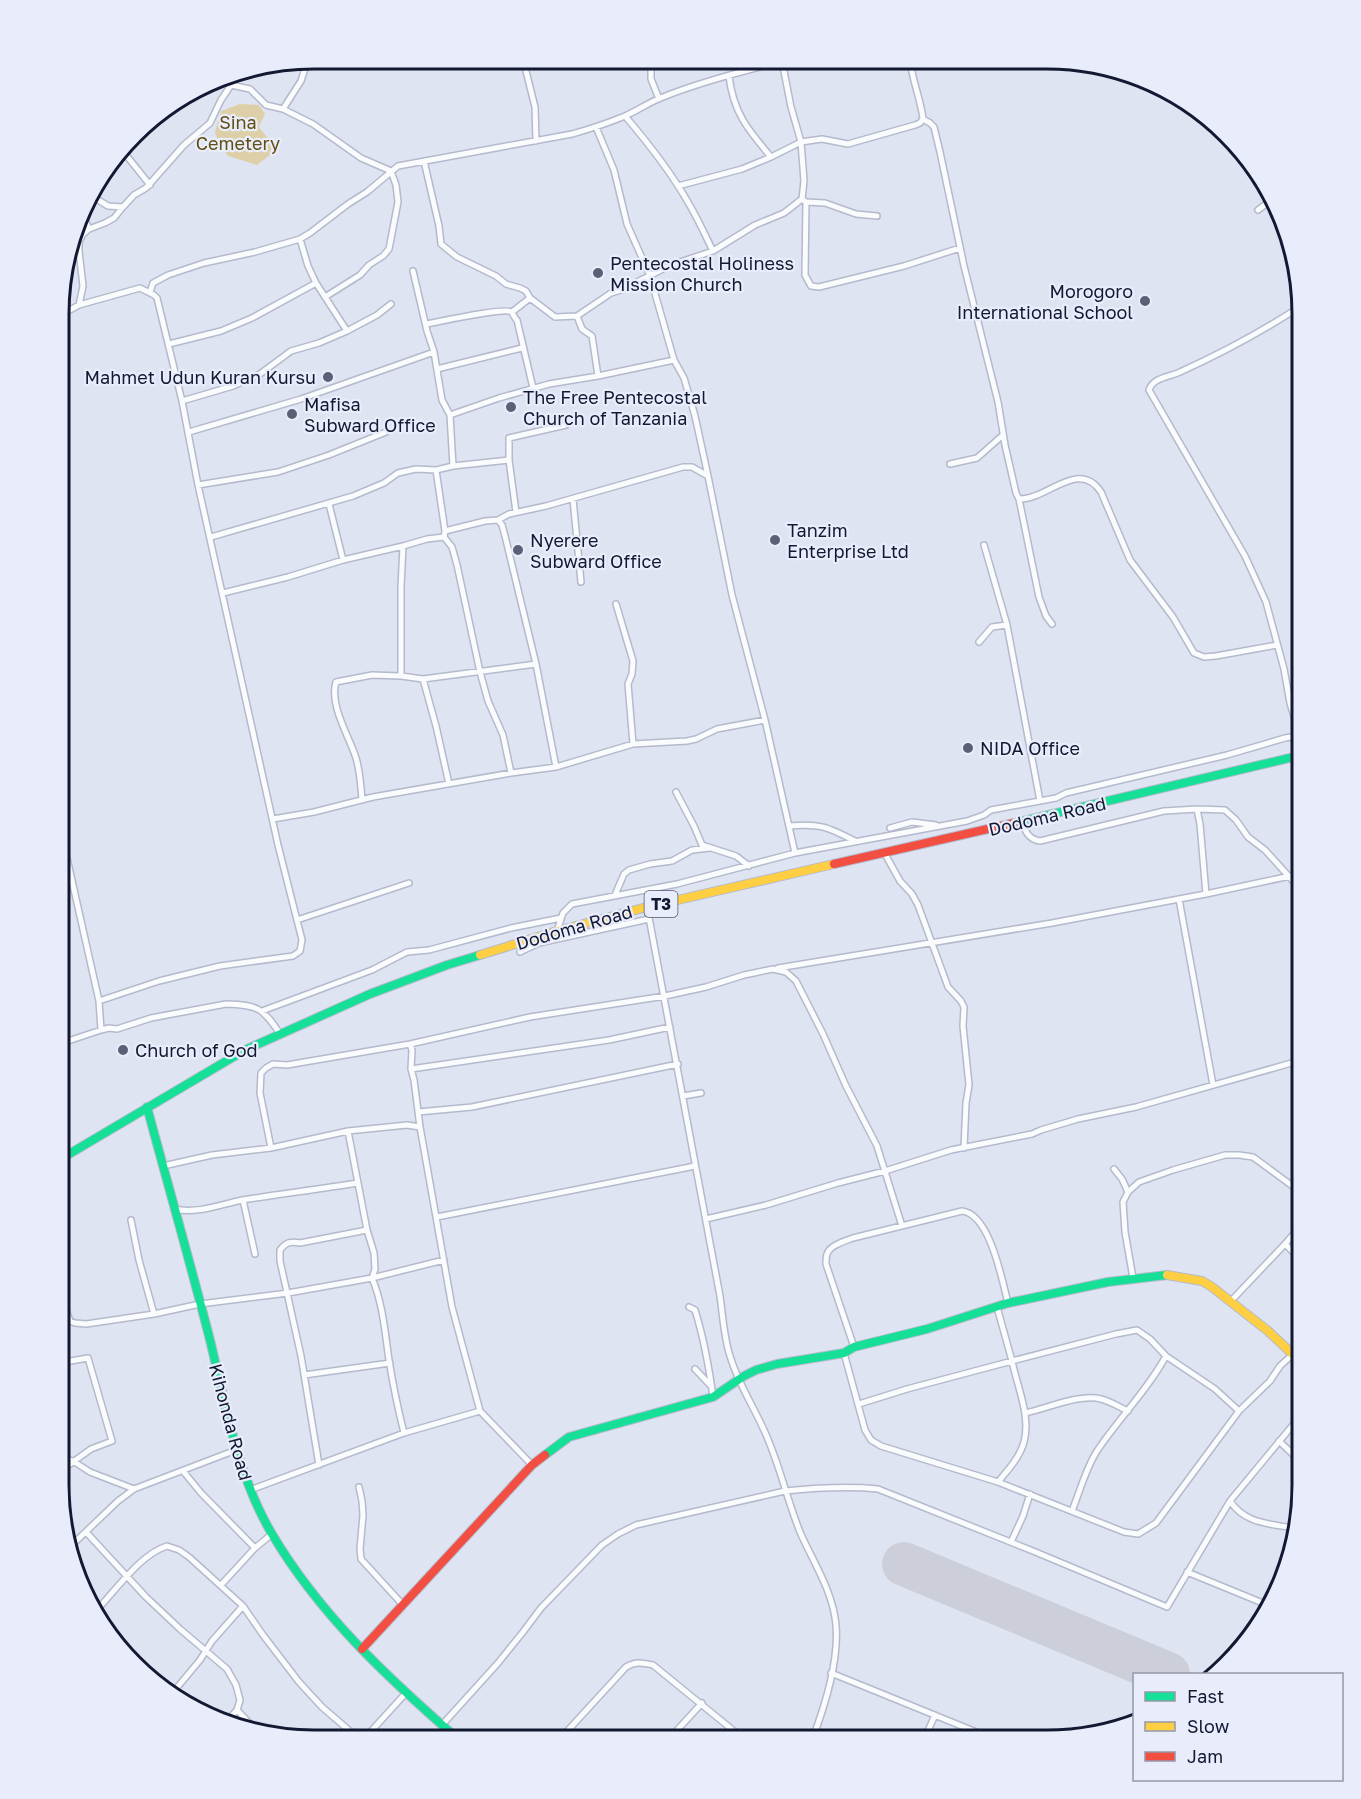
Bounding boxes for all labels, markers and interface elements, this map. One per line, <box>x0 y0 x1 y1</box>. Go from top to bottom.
park label: Sina Cemetery <box>196 111 280 154</box>
place label: Pentecostal Holiness Mission Church <box>610 252 794 295</box>
marker: Pentecostal Holiness Mission Church <box>591 266 605 280</box>
place label: Morogoro International School <box>957 280 1133 323</box>
marker: Morogoro International School <box>1138 294 1152 308</box>
place label: Mahmet Udun Kuran Kursu <box>85 366 316 388</box>
marker: Mahmet Udun Kuran Kursu <box>321 370 335 384</box>
place label: The Free Pentecostal Church of Tanzania <box>523 386 707 429</box>
place label: Mafisa Subward Office <box>304 393 436 436</box>
marker: The Free Pentecostal Church of Tanzania <box>504 400 518 414</box>
marker: Mafisa Subward Office <box>285 407 299 421</box>
place label: Tanzim Enterprise Ltd <box>787 519 909 562</box>
place label: Nyerere Subward Office <box>530 529 662 572</box>
marker: Tanzim Enterprise Ltd <box>768 533 782 547</box>
marker: Nyerere Subward Office <box>511 543 525 557</box>
place label: NIDA Office <box>980 737 1080 759</box>
marker: NIDA Office <box>961 741 975 755</box>
street label: Dodoma Road <box>986 792 1108 840</box>
road number: T3 <box>644 891 678 917</box>
street label: Dodoma Road <box>513 900 635 954</box>
place label: Church of God <box>135 1039 258 1061</box>
marker: Church of God <box>116 1043 130 1057</box>
street label: Kihonda Road <box>205 1361 257 1483</box>
legend <box>1133 1673 1343 1781</box>
text: Fast <box>1187 1685 1224 1707</box>
text: Slow <box>1187 1715 1230 1737</box>
text: Jam <box>1187 1745 1223 1767</box>

